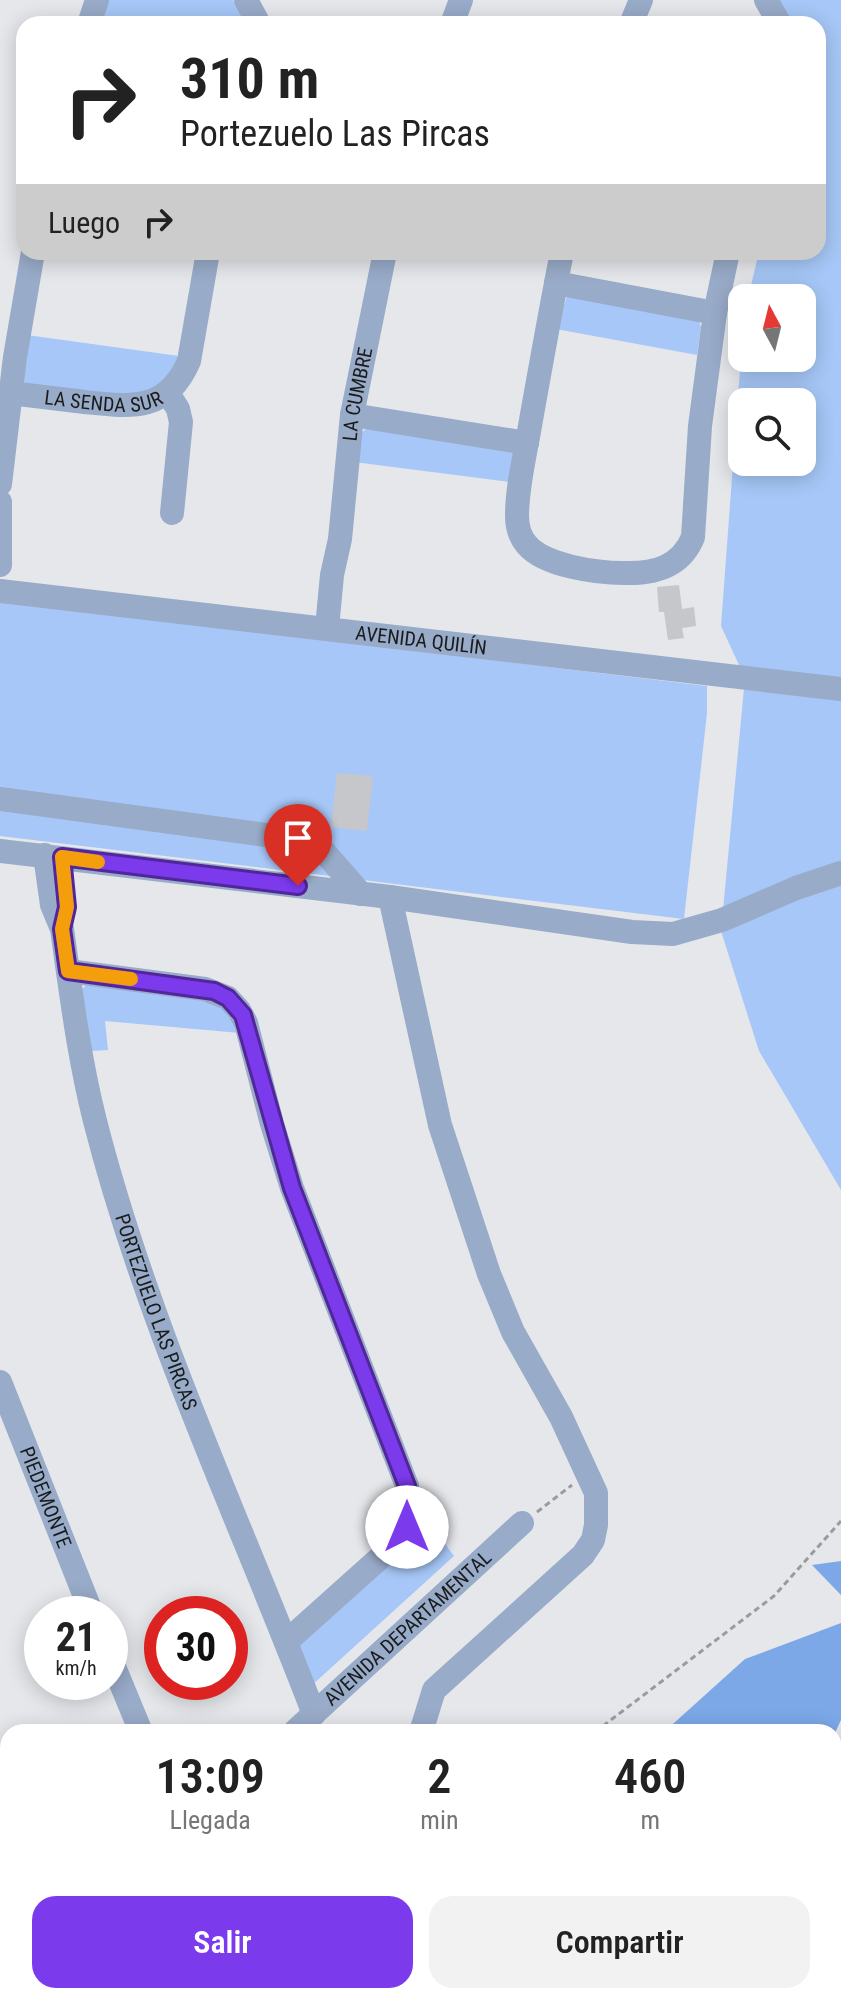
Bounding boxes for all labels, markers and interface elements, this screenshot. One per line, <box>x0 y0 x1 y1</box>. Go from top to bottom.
text: 310 m <box>180 46 319 112</box>
icon: right <box>48 48 152 152</box>
text: Portezuelo Las Pircas <box>180 113 490 155</box>
icon: right <box>136 200 180 244</box>
text: Luego <box>48 205 120 240</box>
north arrow <box>728 284 816 372</box>
map controls <box>728 284 816 476</box>
street label: LA CUMBRE <box>338 345 377 442</box>
street label: LA SENDA SUR <box>43 385 167 417</box>
button: search <box>728 388 816 476</box>
street label: AVENIDA QUILÍN <box>354 621 488 660</box>
pin <box>264 804 332 886</box>
icon: arrive <box>276 816 320 860</box>
street label: PORTEZUELO LAS PIRCAS <box>110 1211 203 1413</box>
street label: PIEDEMONTE <box>15 1443 77 1551</box>
position arrow <box>365 1485 449 1569</box>
street label: AVENIDA DEPARTAMENTAL <box>319 1545 496 1711</box>
speed limit sign: 30 <box>144 1596 248 1700</box>
text: 21 <box>56 1614 96 1661</box>
text: km/h <box>55 1656 97 1680</box>
text: 13:09 <box>156 1748 265 1805</box>
text: 2 <box>427 1748 451 1805</box>
text: 460 <box>614 1748 686 1805</box>
text: Llegada <box>170 1805 251 1835</box>
text: min <box>420 1805 458 1835</box>
text: m <box>640 1805 660 1835</box>
button: Salir <box>32 1896 413 1988</box>
button: Compartir <box>429 1896 810 1988</box>

